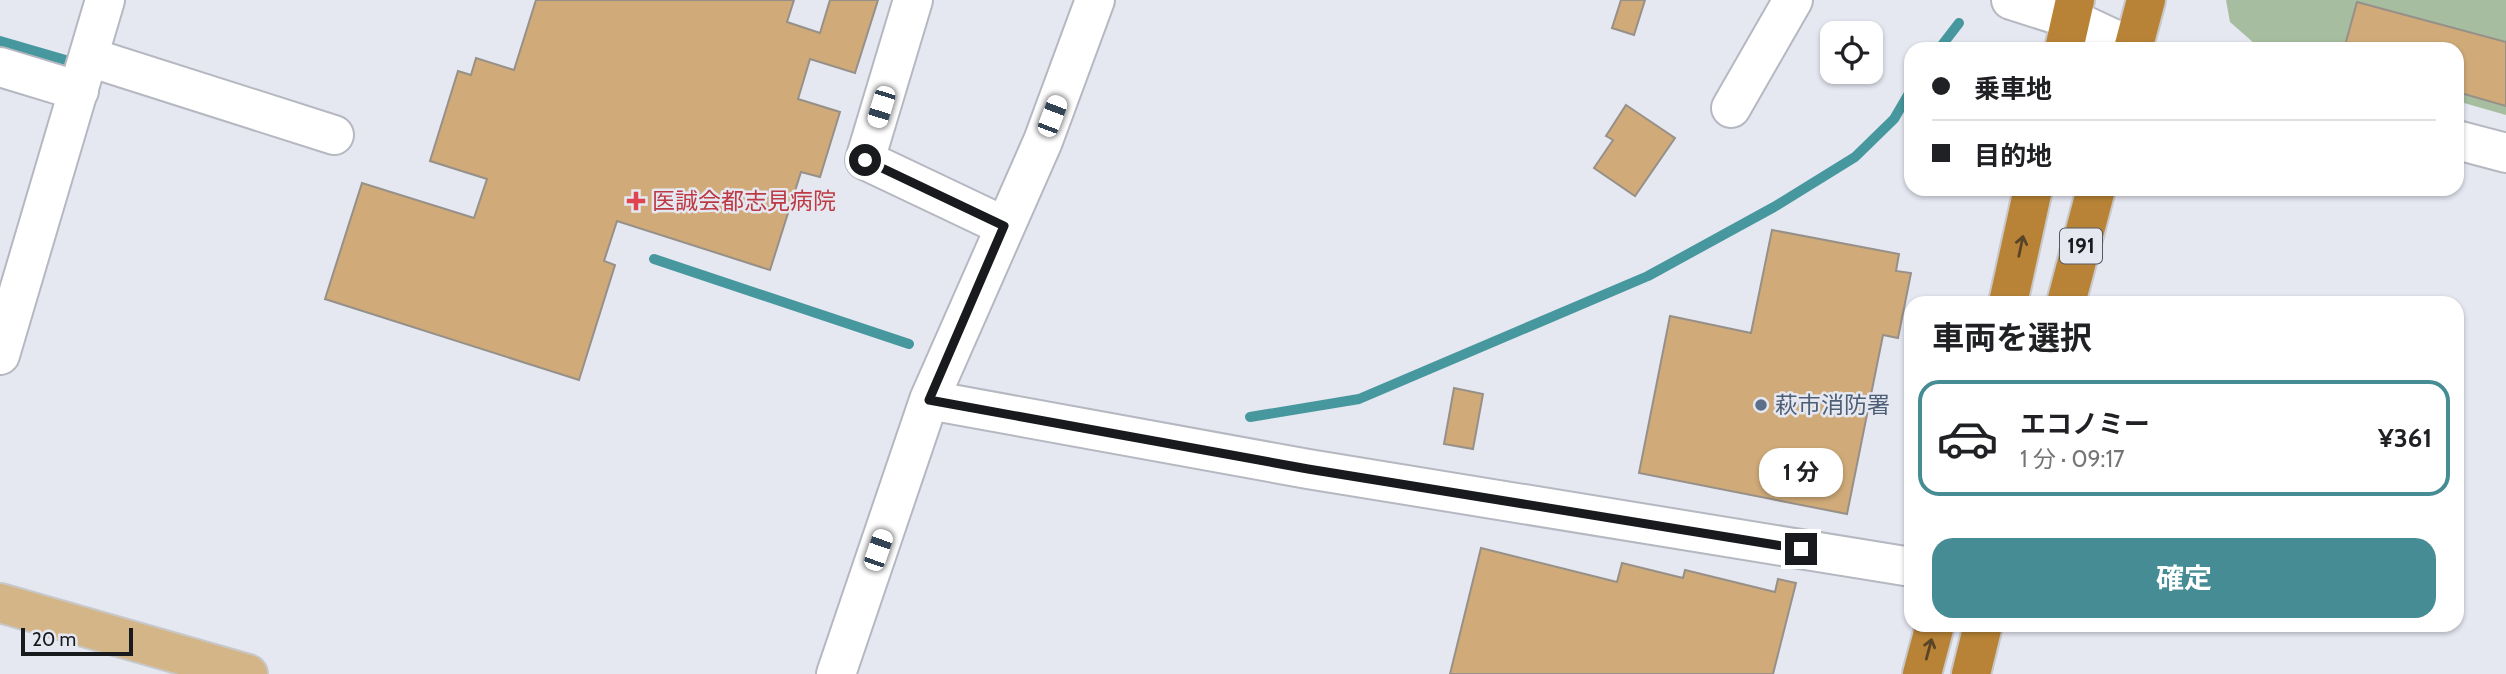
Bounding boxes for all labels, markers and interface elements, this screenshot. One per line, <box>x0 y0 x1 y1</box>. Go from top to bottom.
map controls <box>1820 21 1883 84</box>
button: locate <box>1820 21 1883 84</box>
text: 乗車地 <box>1974 73 2052 105</box>
car <box>865 84 898 130</box>
car <box>1035 93 1070 139</box>
text: 目的地 <box>1974 140 2052 172</box>
route start <box>849 144 881 176</box>
place label: 医誠会都志見病院 <box>652 187 836 215</box>
marker: 医誠会都志見病院 <box>626 191 646 211</box>
road number: 191 <box>2060 229 2102 264</box>
one-way arrow <box>2014 235 2028 258</box>
text: 車両を選択 <box>1932 318 2092 357</box>
place label: 萩市消防署 <box>1775 391 1890 419</box>
marker: 萩市消防署 <box>1753 397 1769 413</box>
icon: car <box>1936 407 1999 470</box>
text: エコノミー <box>2020 408 2150 440</box>
text: ¥361 <box>2378 422 2432 454</box>
text: 1 分 · 09:17 <box>2020 445 2124 473</box>
callout: 1 分 <box>1759 448 1843 496</box>
text: 1 分 <box>1783 458 1819 486</box>
car <box>862 527 895 573</box>
route end <box>1785 533 1817 565</box>
button: 確定 <box>1932 538 2436 618</box>
scale bar <box>21 625 133 657</box>
text: 20 m <box>32 628 76 651</box>
one-way arrow <box>1923 639 1936 661</box>

